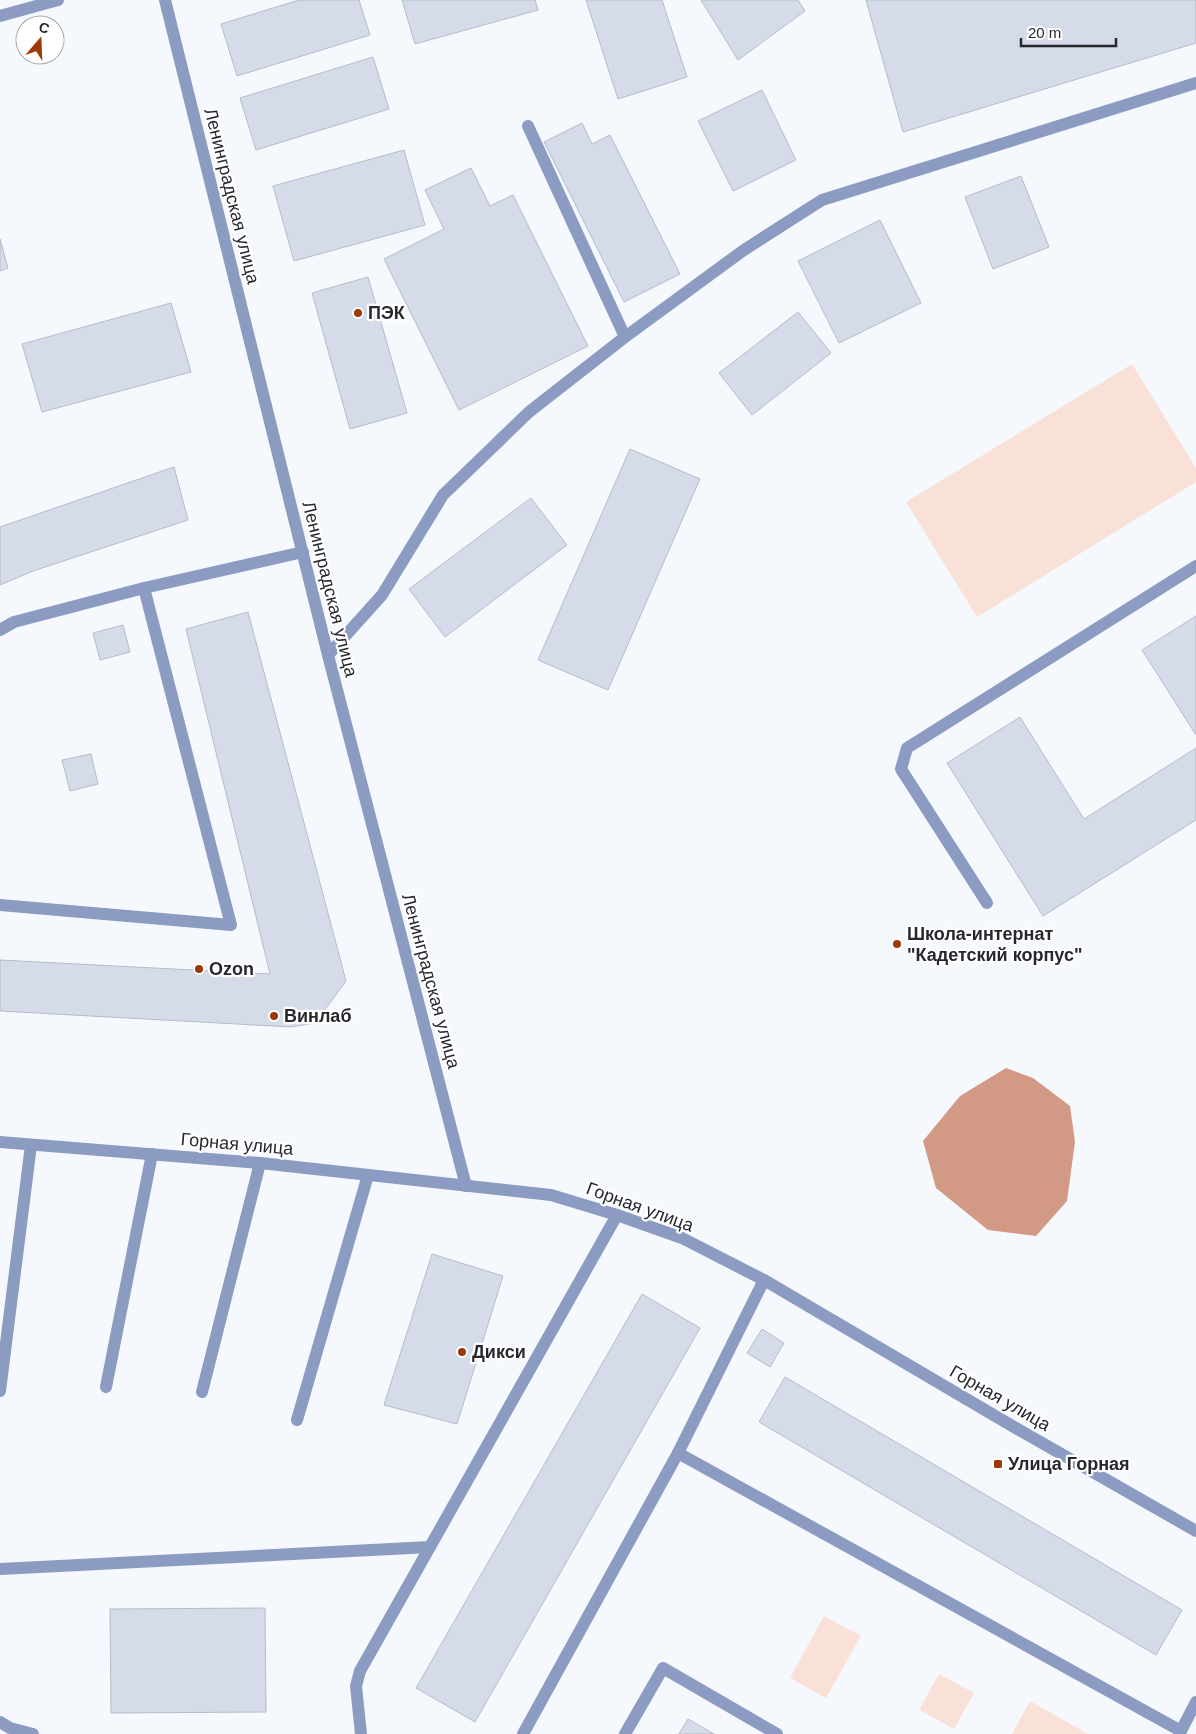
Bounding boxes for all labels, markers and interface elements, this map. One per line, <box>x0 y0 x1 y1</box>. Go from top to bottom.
north arrow <box>15 15 65 65</box>
scale bar <box>1021 15 1116 47</box>
text: С <box>37 18 52 37</box>
text: 20 m <box>1028 24 1061 41</box>
street label: Ленинградская улица <box>200 106 264 287</box>
place label: ПЭК <box>368 303 406 323</box>
marker: ПЭК <box>352 307 364 319</box>
street label: Ленинградская улица <box>298 499 362 680</box>
street label: Ленинградская улица <box>398 891 464 1072</box>
place label: Школа-интернат "Кадетский корпус" <box>907 924 1082 965</box>
marker: Школа-интернат "Кадетский корпус" <box>891 938 903 950</box>
place label: Ozon <box>209 959 254 979</box>
marker: Ozon <box>193 963 205 975</box>
place label: Винлаб <box>284 1006 352 1026</box>
marker: Винлаб <box>268 1010 280 1022</box>
street label: Горная улица <box>180 1129 295 1159</box>
street label: Горная улица <box>584 1178 697 1236</box>
place label: Дикси <box>472 1342 526 1362</box>
marker: Дикси <box>456 1346 468 1358</box>
street label: Горная улица <box>946 1361 1055 1435</box>
place label: Улица Горная <box>1008 1454 1130 1474</box>
marker: Улица Горная <box>992 1458 1004 1470</box>

